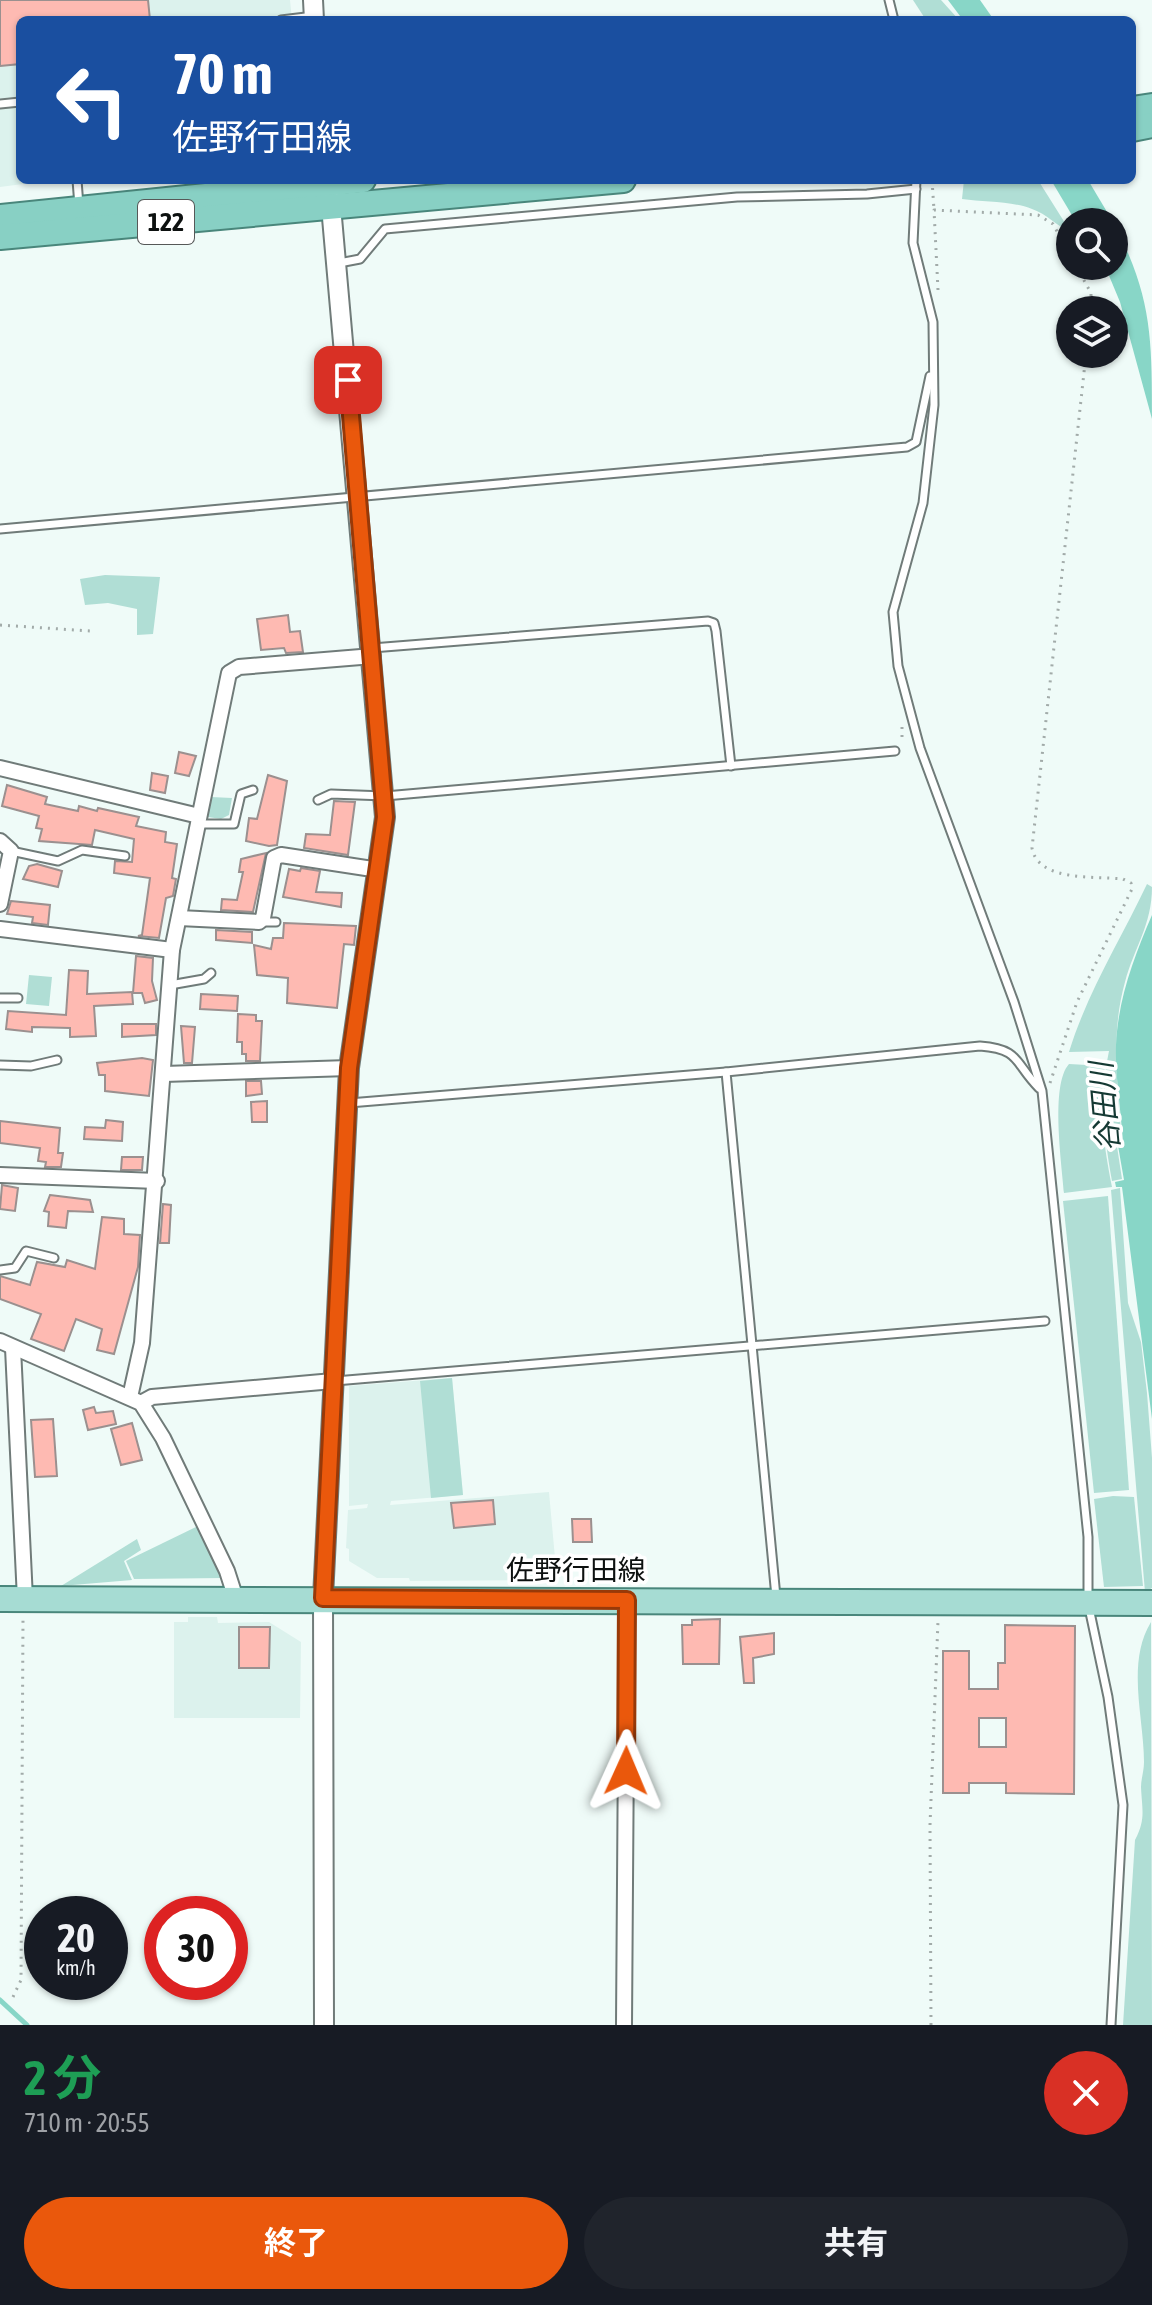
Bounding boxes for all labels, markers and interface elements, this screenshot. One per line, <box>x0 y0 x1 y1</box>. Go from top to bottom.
text: 70 m <box>172 42 273 106</box>
icon: left <box>40 48 144 152</box>
text: 佐野行田線 <box>172 116 352 158</box>
road number: 122 <box>138 200 194 244</box>
map controls <box>1056 208 1128 368</box>
button: search <box>1056 208 1128 280</box>
button: layers <box>1056 296 1128 368</box>
pin <box>314 346 382 414</box>
icon: arrive <box>326 358 370 402</box>
water label: 谷田川 <box>1083 1058 1125 1153</box>
street label: 佐野行田線 <box>506 1554 646 1586</box>
position arrow <box>584 1729 668 1813</box>
speed limit sign: 30 <box>144 1896 248 2000</box>
text: 20 <box>57 1915 95 1960</box>
text: km/h <box>56 1956 96 1979</box>
text: 2 分 <box>24 2050 101 2105</box>
button: close <box>1044 2051 1128 2135</box>
text: 710 m · 20:55 <box>24 2108 150 2138</box>
button: 終了 <box>24 2197 568 2289</box>
button: 共有 <box>584 2197 1128 2289</box>

